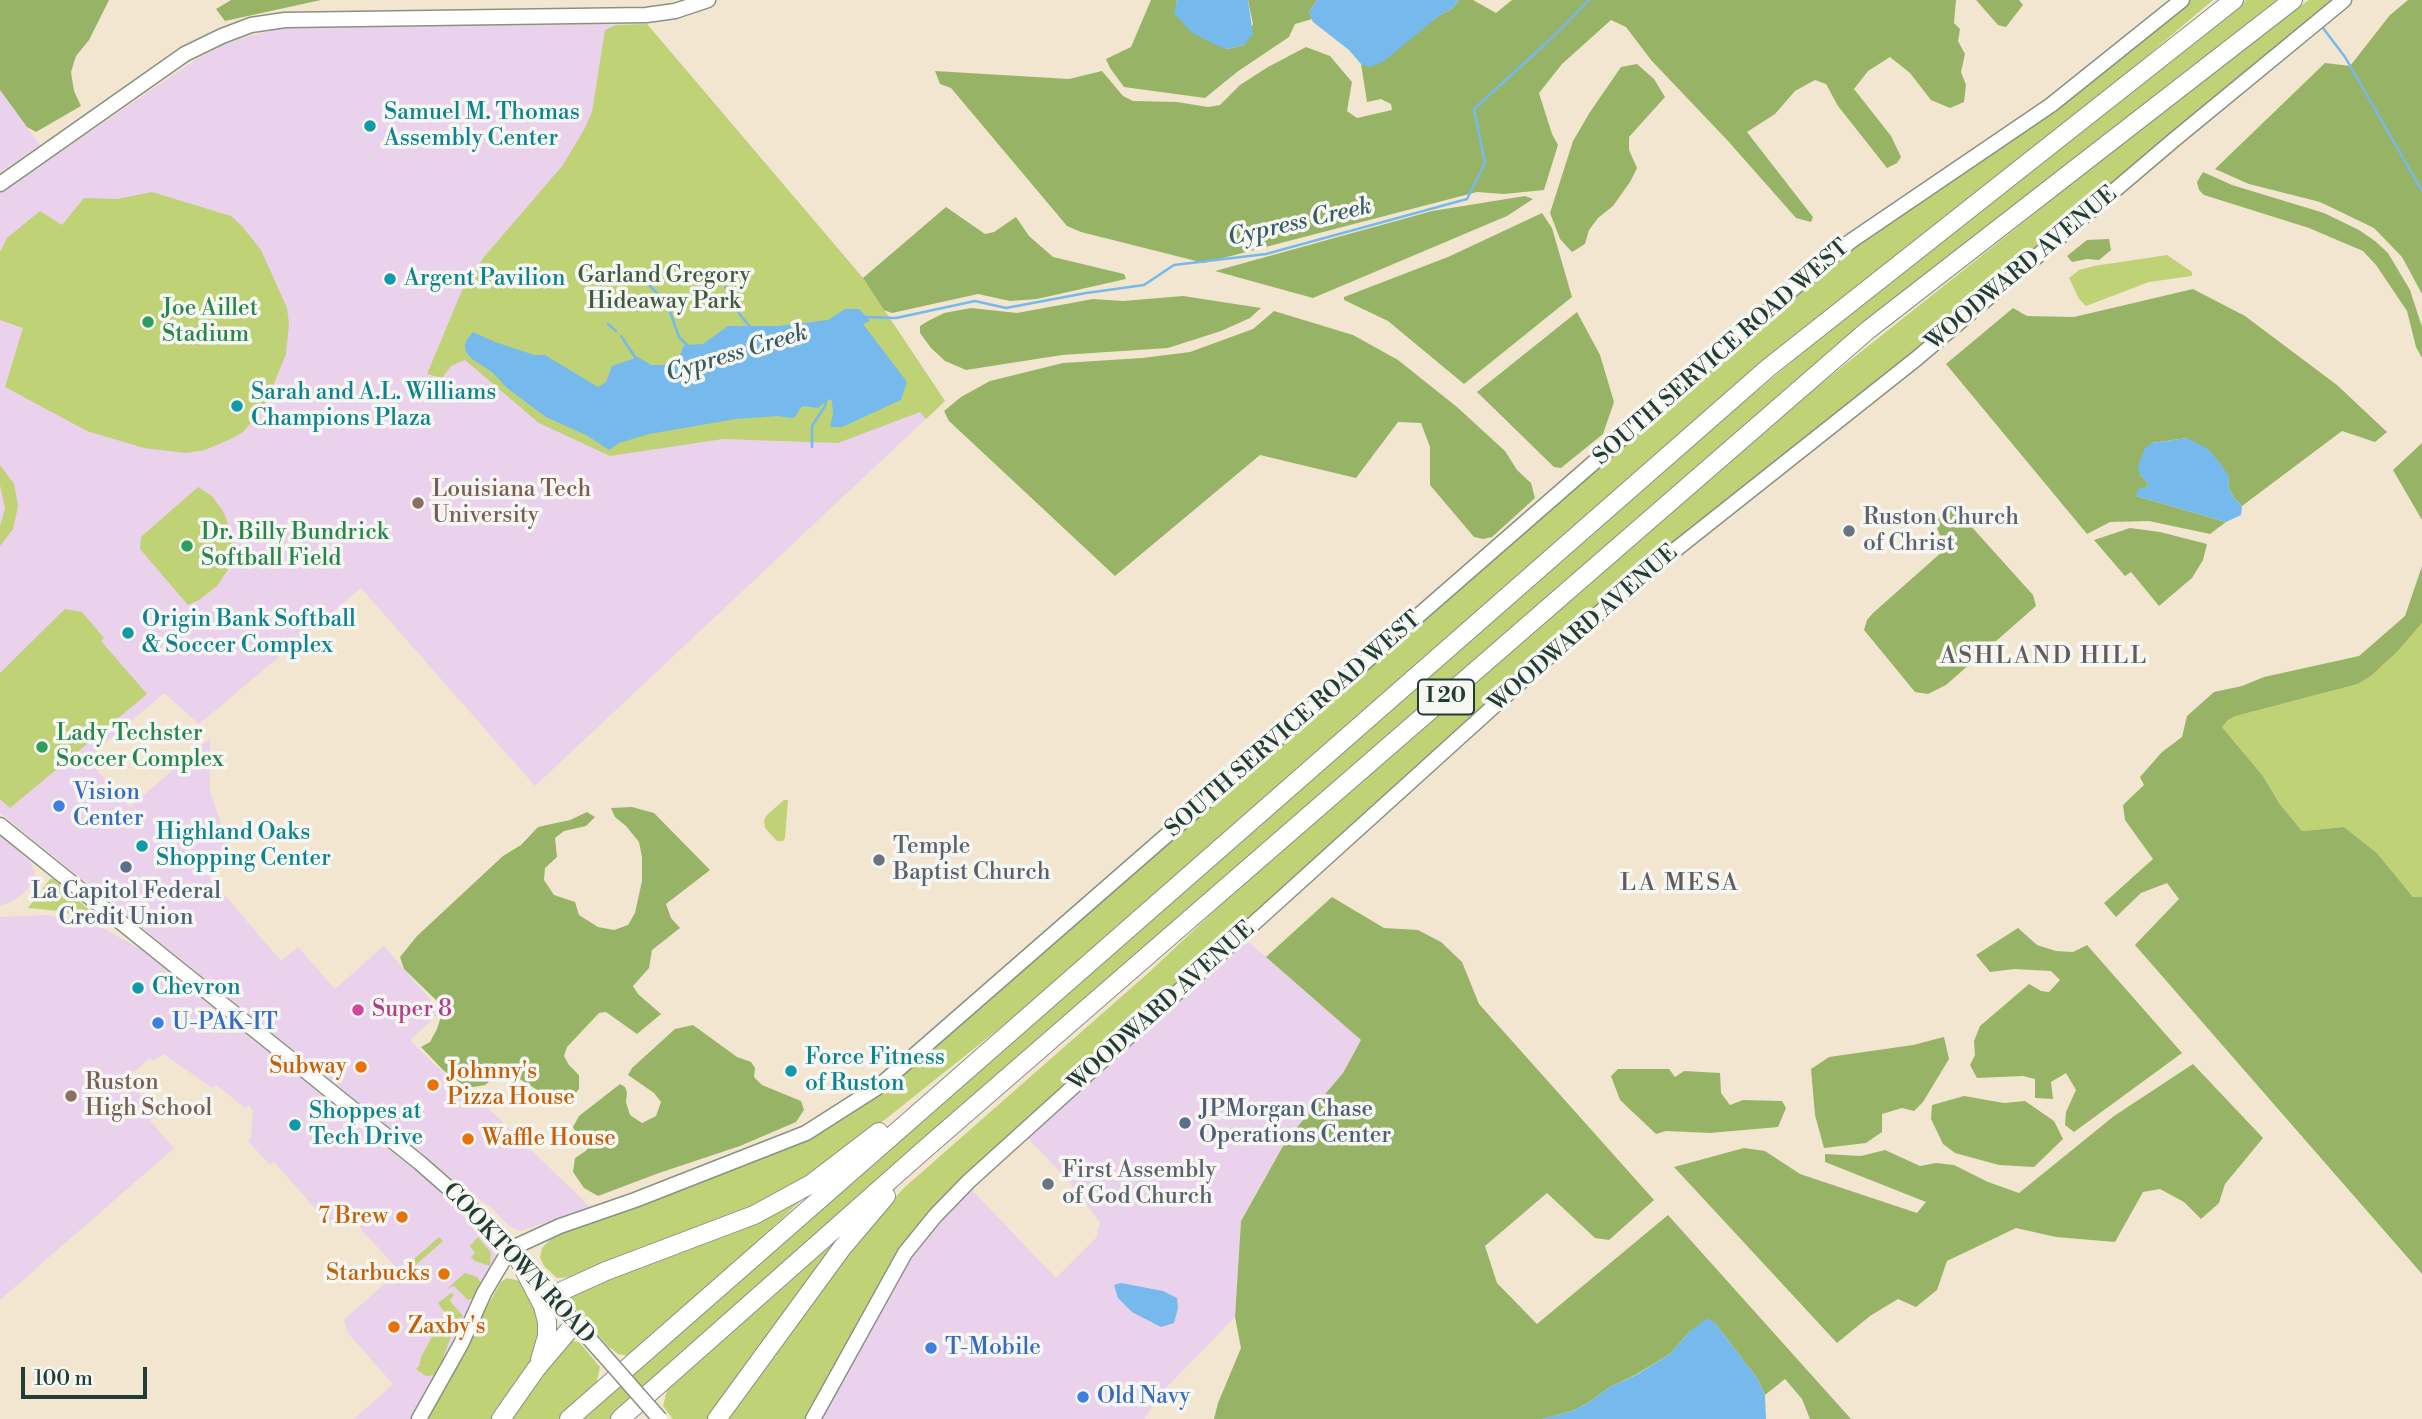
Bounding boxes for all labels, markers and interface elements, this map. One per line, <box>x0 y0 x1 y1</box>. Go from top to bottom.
place label: Samuel M. Thomas Assembly Center <box>384 99 580 153</box>
marker: Samuel M. Thomas Assembly Center <box>362 118 378 134</box>
street label: WOODWARD AVENUE <box>1921 181 2123 357</box>
water label: Cypress Creek <box>1225 192 1375 254</box>
street label: SOUTH SERVICE ROAD WEST <box>1588 234 1856 472</box>
park label: Garland Gregory Hideaway Park <box>577 262 751 316</box>
place label: Argent Pavilion <box>404 265 565 293</box>
marker: Argent Pavilion <box>382 271 398 287</box>
place label: Joe Aillet Stadium <box>162 295 258 349</box>
marker: Joe Aillet Stadium <box>140 314 156 330</box>
water label: Cypress Creek <box>663 319 811 389</box>
place label: Sarah and A.L. Williams Champions Plaza <box>251 379 496 433</box>
marker: Sarah and A.L. Williams Champions Plaza <box>229 398 245 414</box>
place label: Louisiana Tech University <box>432 476 591 530</box>
marker: Louisiana Tech University <box>410 495 426 511</box>
place label: Ruston Church of Christ <box>1863 504 2019 558</box>
place label: Dr. Billy Bundrick Softball Field <box>201 519 389 573</box>
marker: Ruston Church of Christ <box>1841 523 1857 539</box>
marker: Dr. Billy Bundrick Softball Field <box>179 538 195 554</box>
street label: WOODWARD AVENUE <box>1484 540 1684 718</box>
place label: Origin Bank Softball & Soccer Complex <box>142 606 356 660</box>
street label: SOUTH SERVICE ROAD WEST <box>1160 606 1428 844</box>
marker: Origin Bank Softball & Soccer Complex <box>120 625 136 641</box>
district label: ASHLAND HILL <box>1941 643 2147 671</box>
road number: I 20 <box>1418 680 1474 714</box>
place label: Lady Techster Soccer Complex <box>56 720 224 774</box>
marker: Lady Techster Soccer Complex <box>34 739 50 755</box>
place label: Vision Center <box>73 779 144 833</box>
marker: Vision Center <box>51 798 67 814</box>
place label: Highland Oaks Shopping Center <box>156 819 331 873</box>
place label: Temple Baptist Church <box>893 833 1050 887</box>
marker: Highland Oaks Shopping Center <box>134 838 150 854</box>
marker: Temple Baptist Church <box>871 852 887 868</box>
marker: La Capitol Federal Credit Union <box>118 859 134 875</box>
district label: LA MESA <box>1621 870 1739 898</box>
place label: La Capitol Federal Credit Union <box>31 878 221 932</box>
street label: WOODWARD AVENUE <box>1063 916 1261 1098</box>
place label: Chevron <box>152 974 241 1002</box>
marker: Chevron <box>130 980 146 996</box>
place label: Super 8 <box>372 996 452 1024</box>
marker: Super 8 <box>350 1002 366 1018</box>
place label: U-PAK-IT <box>172 1009 278 1037</box>
marker: U-PAK-IT <box>150 1015 166 1031</box>
place label: Force Fitness of Ruston <box>805 1044 945 1098</box>
place label: Subway <box>269 1053 347 1081</box>
place label: Johnny's Pizza House <box>447 1058 575 1112</box>
marker: Subway <box>353 1059 369 1075</box>
marker: Force Fitness of Ruston <box>783 1063 799 1079</box>
place label: Ruston High School <box>85 1069 212 1123</box>
marker: Johnny's Pizza House <box>425 1077 441 1093</box>
marker: Ruston High School <box>63 1088 79 1104</box>
place label: JPMorgan Chase Operations Center <box>1199 1096 1391 1150</box>
place label: Shoppes at Tech Drive <box>309 1098 423 1152</box>
marker: JPMorgan Chase Operations Center <box>1177 1115 1193 1131</box>
marker: Shoppes at Tech Drive <box>287 1117 303 1133</box>
place label: Waffle House <box>482 1125 616 1153</box>
marker: Waffle House <box>460 1131 476 1147</box>
place label: First Assembly of God Church <box>1062 1157 1216 1211</box>
marker: First Assembly of God Church <box>1040 1176 1056 1192</box>
street label: COOKTOWN ROAD <box>436 1178 600 1350</box>
place label: 7 Brew <box>318 1203 388 1231</box>
marker: 7 Brew <box>394 1209 410 1225</box>
place label: Starbucks <box>326 1260 430 1288</box>
marker: Starbucks <box>436 1266 452 1282</box>
place label: Zaxby's <box>408 1313 485 1341</box>
marker: Zaxby's <box>386 1319 402 1335</box>
place label: T-Mobile <box>945 1334 1041 1362</box>
marker: T-Mobile <box>923 1340 939 1356</box>
scale bar <box>24 1352 150 1396</box>
text: 100 m <box>34 1366 93 1392</box>
place label: Old Navy <box>1097 1383 1190 1411</box>
marker: Old Navy <box>1075 1389 1091 1405</box>

